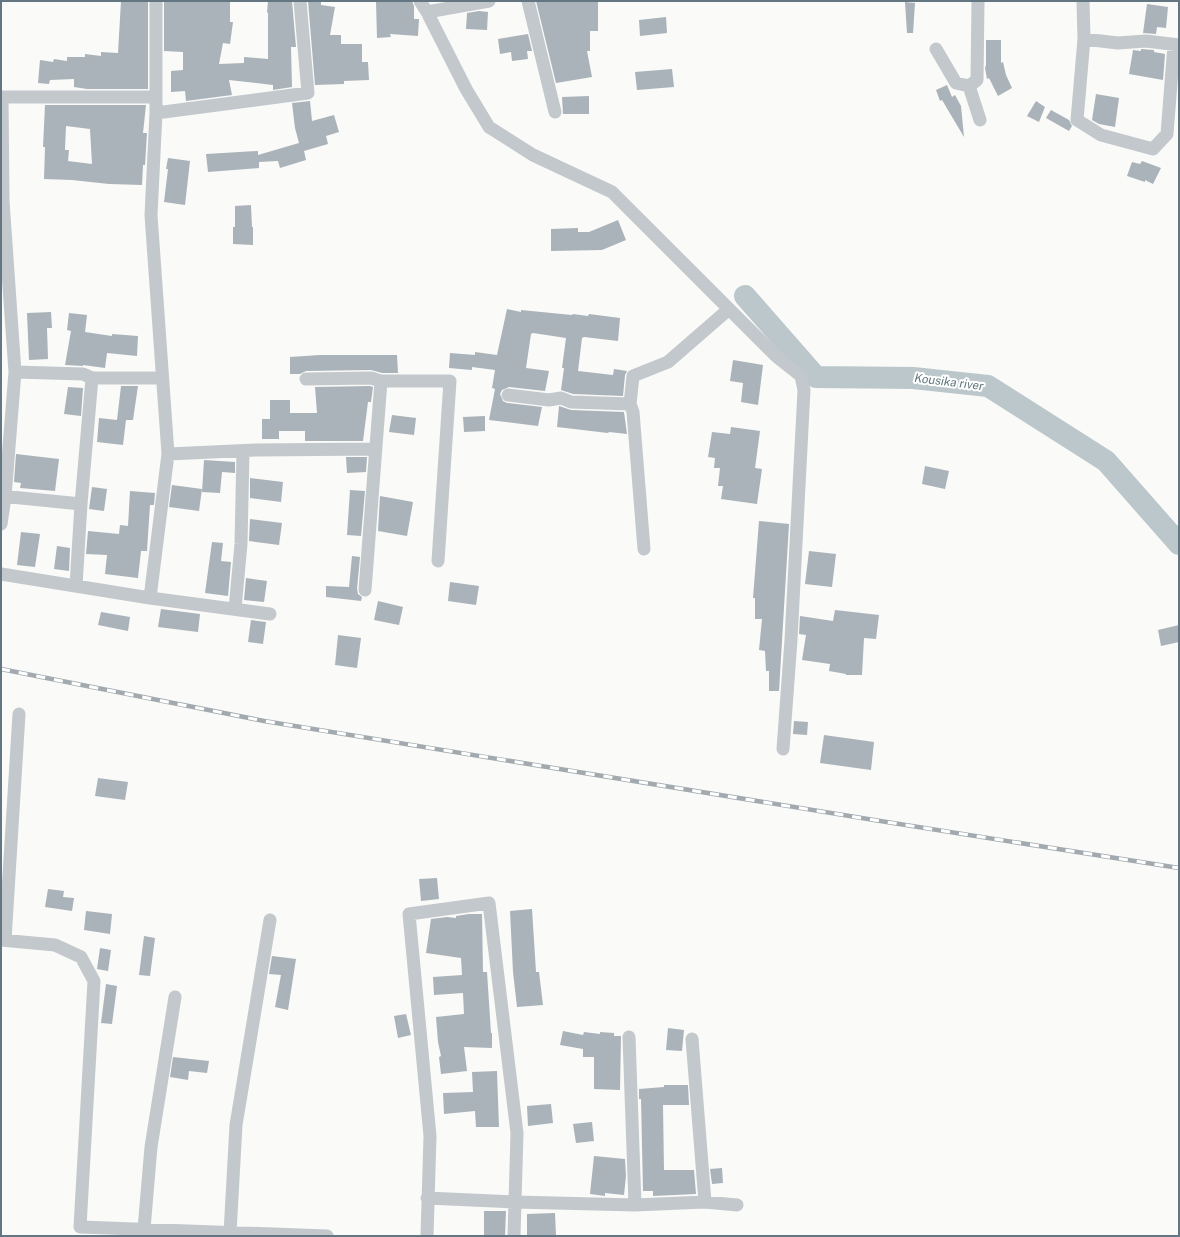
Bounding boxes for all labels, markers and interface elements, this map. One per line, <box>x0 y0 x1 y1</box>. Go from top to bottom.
water label: Kousika river <box>914 371 985 393</box>

